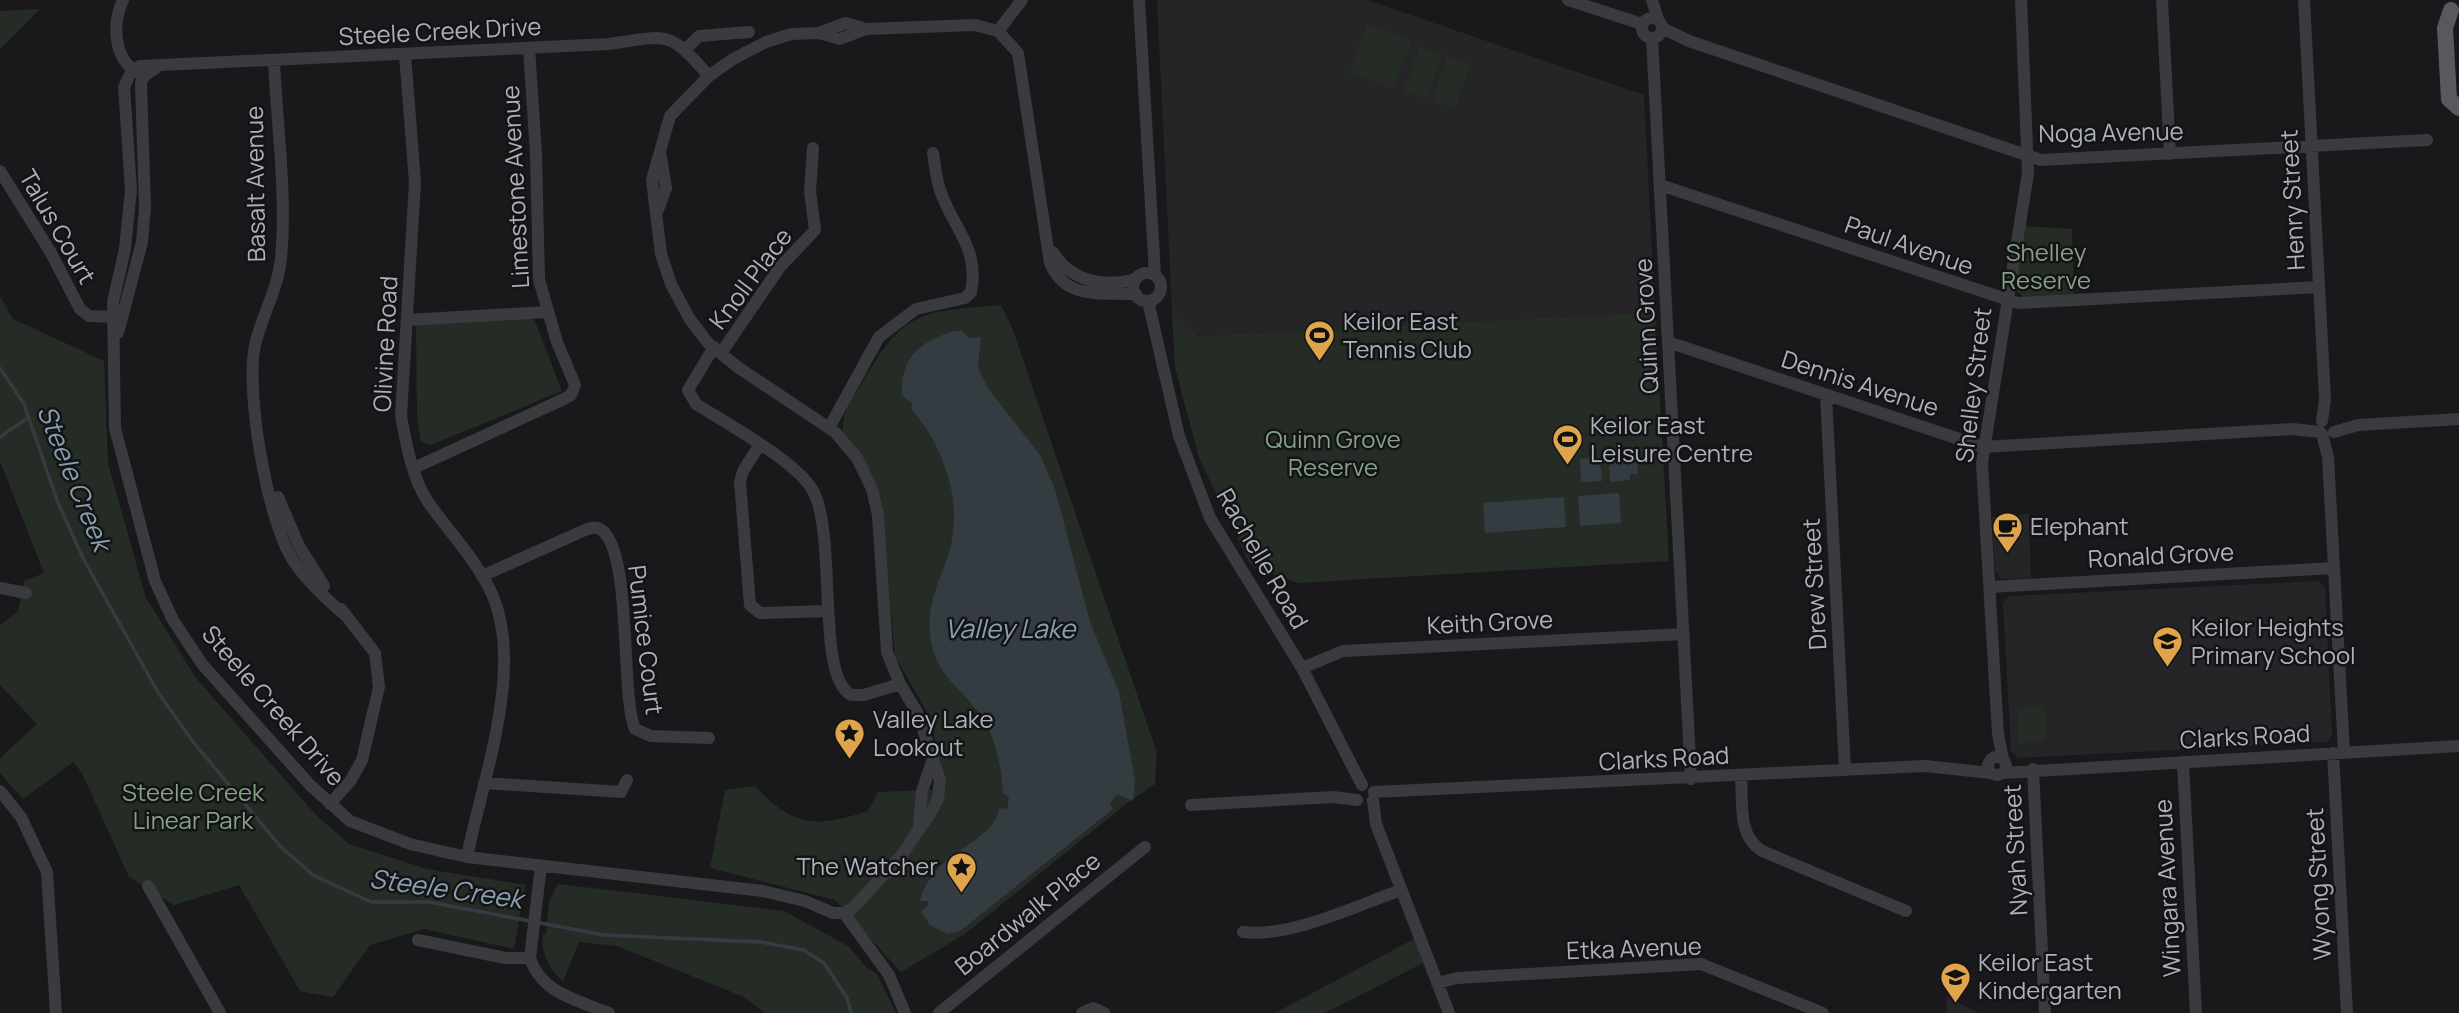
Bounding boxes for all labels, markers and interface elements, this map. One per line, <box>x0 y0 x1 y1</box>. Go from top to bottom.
street label: Steele Creek Drive <box>338 9 542 52</box>
street label: Limestone Avenue <box>493 85 536 289</box>
street label: Basalt Avenue <box>237 106 272 262</box>
street label: Noga Avenue <box>2038 114 2184 149</box>
street label: Henry Street <box>2271 129 2312 271</box>
street label: Talus Court <box>12 163 104 290</box>
street label: Paul Avenue <box>1841 207 1978 282</box>
street label: Knoll Place <box>701 221 799 336</box>
park label: Shelley Reserve <box>2001 235 2091 296</box>
street label: Quinn Grove <box>1625 258 1666 395</box>
street label: Olivine Road <box>364 275 405 413</box>
place label: Keilor East Tennis Club <box>1343 304 1472 365</box>
street label: Shelley Street <box>1947 305 1998 464</box>
sports icon: Keilor East Tennis Club <box>1303 319 1337 363</box>
street label: Dennis Avenue <box>1778 342 1943 424</box>
water label: Steele Creek <box>29 400 122 559</box>
place label: Keilor East Leisure Centre <box>1590 408 1753 469</box>
park label: Quinn Grove Reserve <box>1265 422 1401 483</box>
sports icon: Keilor East Leisure Centre <box>1550 423 1584 467</box>
street label: Rachelle Road <box>1210 482 1317 634</box>
place label: Elephant <box>2030 509 2129 542</box>
cafe icon: Elephant <box>1990 510 2024 554</box>
street label: Drew Street <box>1794 517 1833 651</box>
street label: Ronald Grove <box>2087 534 2235 575</box>
street label: Pumice Court <box>621 563 672 716</box>
street label: Keith Grove <box>1426 602 1554 641</box>
water label: Valley Lake <box>945 610 1077 646</box>
place label: Keilor Heights Primary School <box>2191 610 2356 671</box>
street label: Steele Creek Drive <box>195 618 353 792</box>
school or university icon: Keilor Heights Primary School <box>2151 625 2185 669</box>
place label: Valley Lake Lookout <box>873 702 993 763</box>
street label: Clarks Road <box>2179 716 2311 755</box>
place icon: Valley Lake Lookout <box>833 717 867 761</box>
street label: Clarks Road <box>1598 738 1730 777</box>
park label: Steele Creek Linear Park <box>122 775 265 836</box>
street label: Nyah Street <box>1995 784 2034 917</box>
street label: Wingara Avenue <box>2145 798 2188 978</box>
street label: Wyong Street <box>2297 807 2338 961</box>
street label: Boardwalk Place <box>947 844 1107 982</box>
place label: The Watcher <box>797 849 938 882</box>
place icon: The Watcher <box>944 850 978 894</box>
water label: Steele Creek <box>367 859 529 917</box>
street label: Etka Avenue <box>1566 929 1702 966</box>
place label: Keilor East Kindergarten <box>1978 945 2122 1006</box>
school or university icon: Keilor East Kindergarten <box>1938 960 1972 1004</box>

